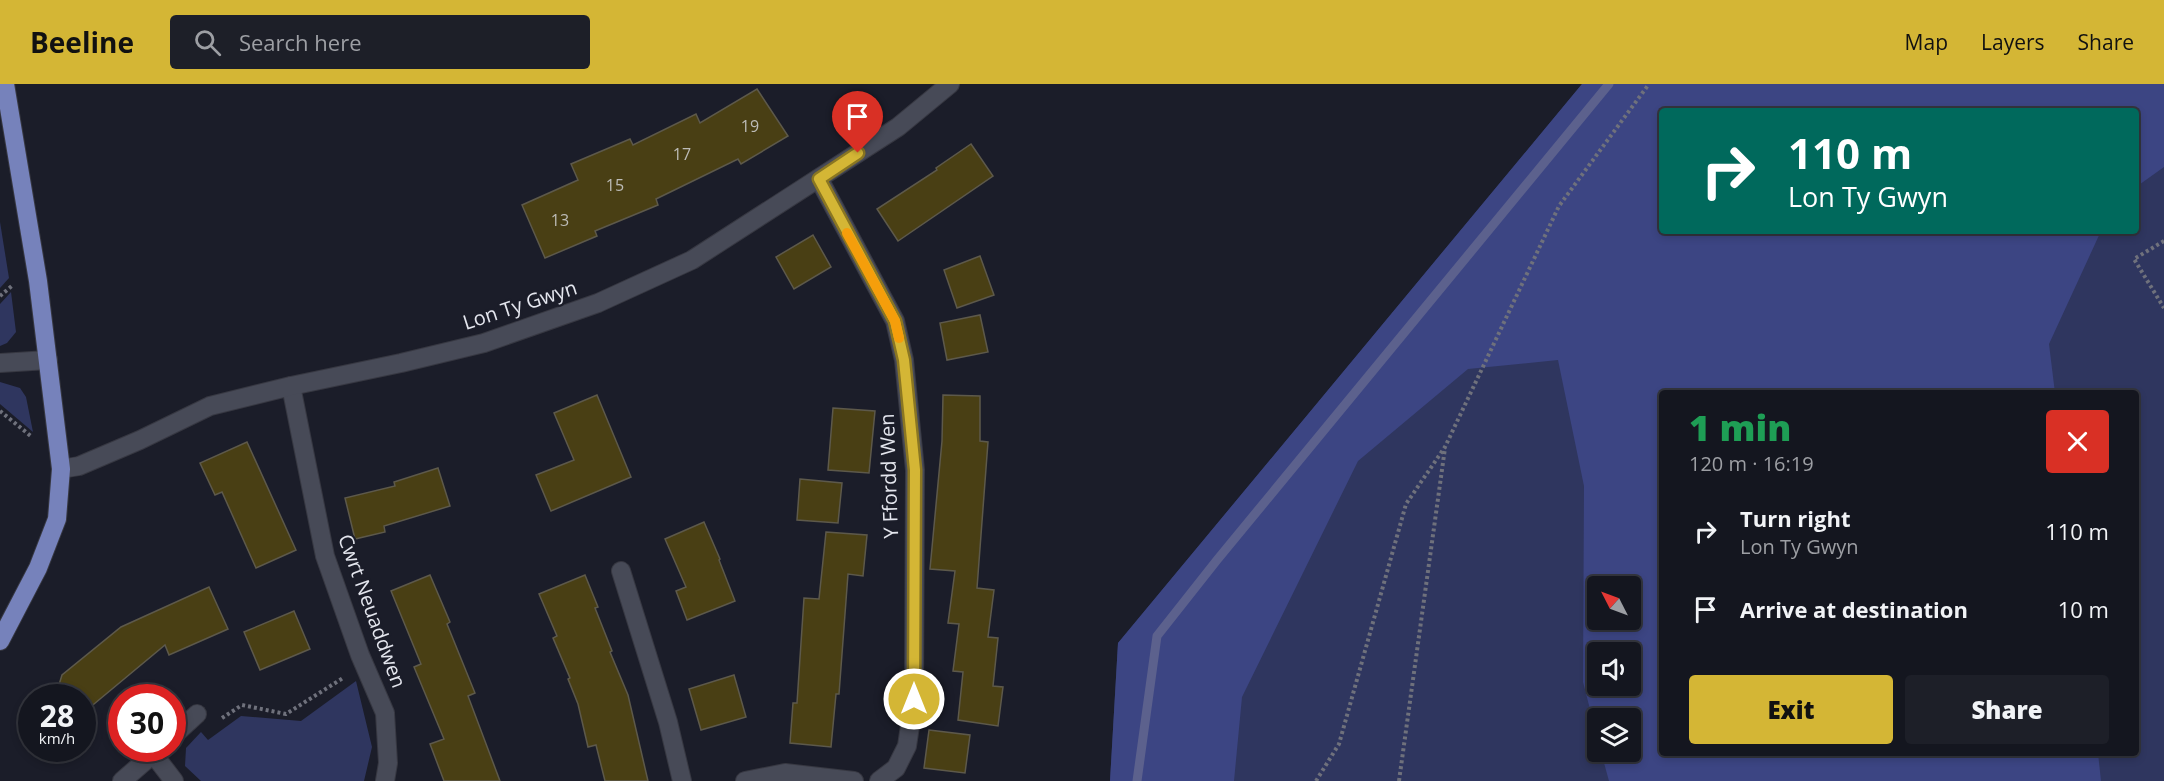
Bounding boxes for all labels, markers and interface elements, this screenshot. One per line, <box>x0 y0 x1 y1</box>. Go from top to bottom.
search box <box>170 15 590 69</box>
text: Beeline <box>30 23 134 61</box>
icon: search <box>191 26 224 59</box>
text: Search here <box>239 27 362 57</box>
text: Map <box>1905 28 1948 56</box>
text: Layers <box>1981 28 2045 56</box>
text: Share <box>2078 28 2134 56</box>
pin <box>832 91 883 153</box>
icon: arrive <box>841 100 874 133</box>
house number: 19 <box>741 115 759 137</box>
text: 110 m <box>1788 124 1912 181</box>
icon: right <box>1689 132 1767 210</box>
house number: 17 <box>673 143 691 165</box>
house number: 15 <box>606 174 624 196</box>
text: Lon Ty Gwyn <box>1788 178 1948 215</box>
house number: 13 <box>551 209 569 231</box>
street label: Lon Ty Gwyn <box>459 273 580 336</box>
text: 1 min <box>1689 403 1791 452</box>
button: close <box>2046 410 2109 473</box>
street label: Y Ffordd Wen <box>873 413 904 539</box>
text: 120 m · 16:19 <box>1689 450 1814 477</box>
text: Turn right <box>1740 503 1851 533</box>
icon: right <box>1689 515 1722 548</box>
text: 110 m <box>2045 516 2109 546</box>
street label: Cwrt Neuaddwen <box>332 530 413 691</box>
text: Lon Ty Gwyn <box>1740 533 1859 560</box>
north arrow <box>1587 576 1641 630</box>
map controls <box>1587 576 1641 762</box>
icon: arrive <box>1689 593 1722 626</box>
text: Arrive at destination <box>1740 594 1968 624</box>
text: 10 m <box>2058 594 2109 624</box>
button: sound <box>1587 642 1641 696</box>
position arrow <box>882 667 946 731</box>
button: Exit <box>1689 675 1893 744</box>
button: Share <box>1905 675 2109 744</box>
speed limit sign: 30 <box>108 684 186 762</box>
text: 28 <box>40 695 74 736</box>
button: layers <box>1587 708 1641 762</box>
text: km/h <box>39 728 75 748</box>

